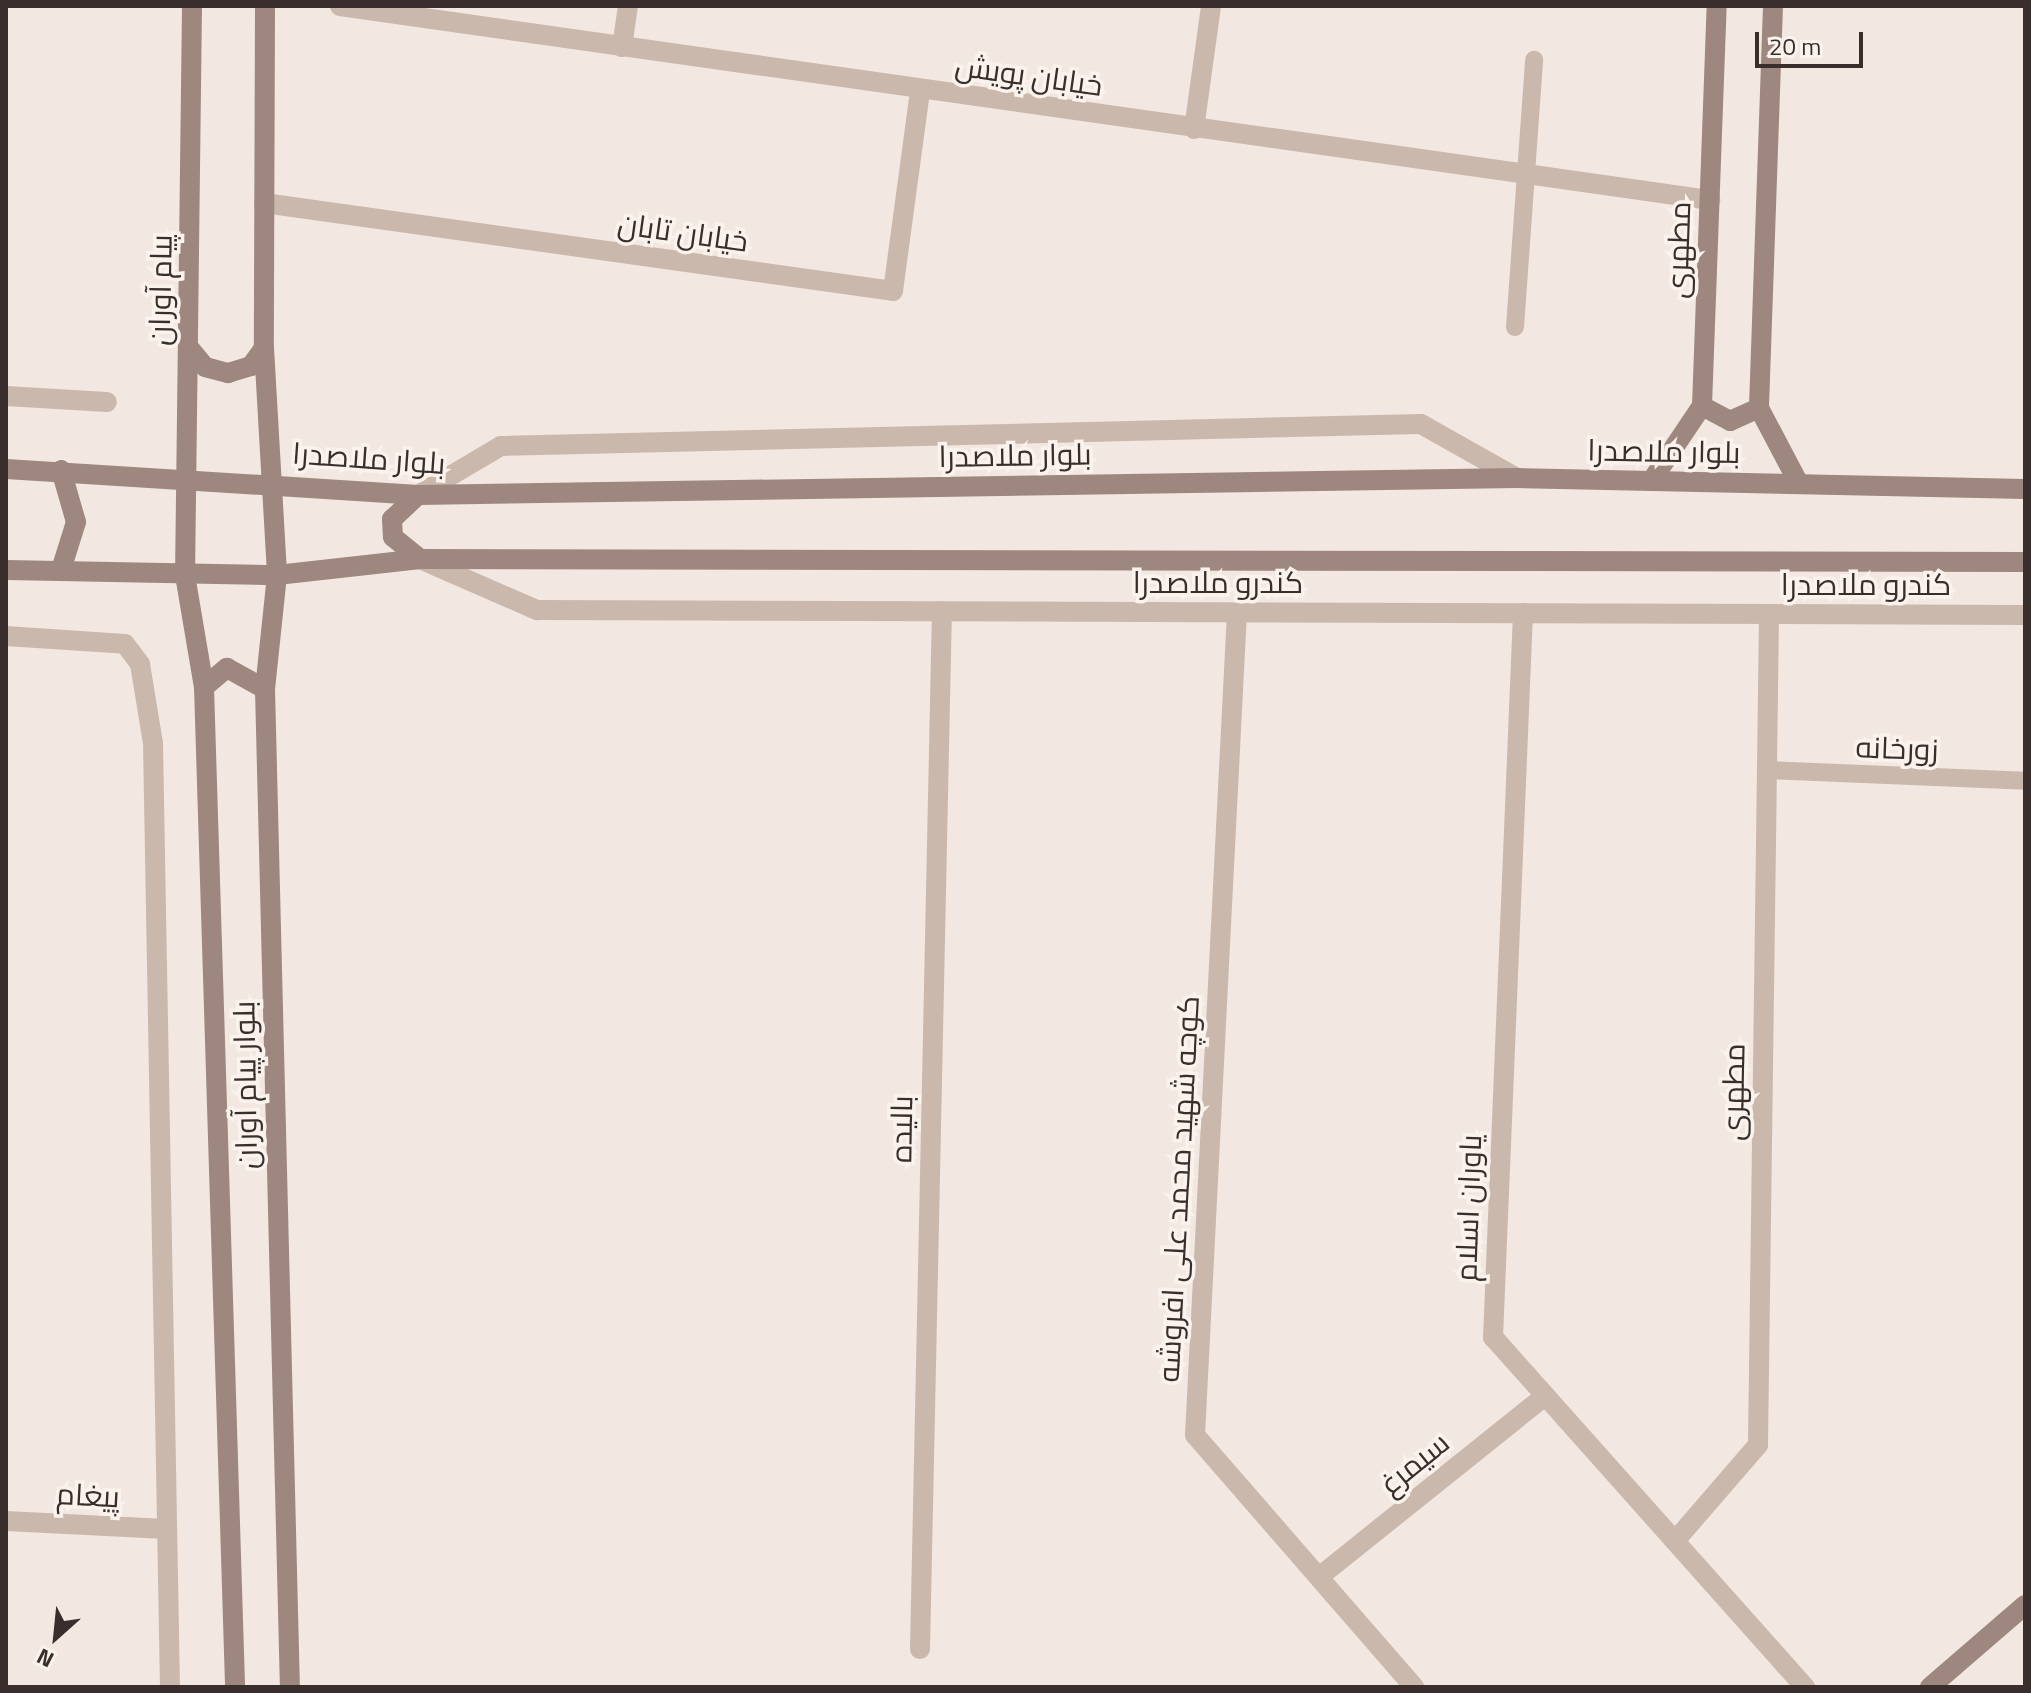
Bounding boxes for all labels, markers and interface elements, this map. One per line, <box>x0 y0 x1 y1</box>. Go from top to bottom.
scale bar <box>1759 16 1867 66</box>
text: 20 m <box>1769 28 1821 64</box>
street label: خیابان پویش <box>953 47 1105 103</box>
street label: مطهری <box>1658 201 1698 299</box>
street label: خیابان تابان <box>615 205 751 259</box>
street label: پیام آوران <box>141 234 179 346</box>
street label: بلوار ملاصدرا <box>1587 432 1741 470</box>
street label: بلوار ملاصدرا <box>291 435 447 481</box>
street label: بلوار ملاصدرا <box>938 436 1092 474</box>
street label: کندرو ملاصدرا <box>1133 564 1303 600</box>
street label: کندرو ملاصدرا <box>1781 566 1951 602</box>
street label: زورخانه <box>1855 729 1939 767</box>
street label: کوچه شهید محمد علی افروشه <box>1150 995 1206 1383</box>
street label: بلوار پیام آوران <box>226 1000 264 1170</box>
street label: مطهری <box>1714 1043 1752 1141</box>
street label: بالیده <box>882 1095 920 1163</box>
street label: یاوران اسلام <box>1447 1134 1489 1282</box>
street label: سیمرغ <box>1372 1424 1456 1502</box>
street label: پیغام <box>55 1475 121 1515</box>
north arrow <box>16 1597 96 1677</box>
text: N <box>31 1640 60 1677</box>

